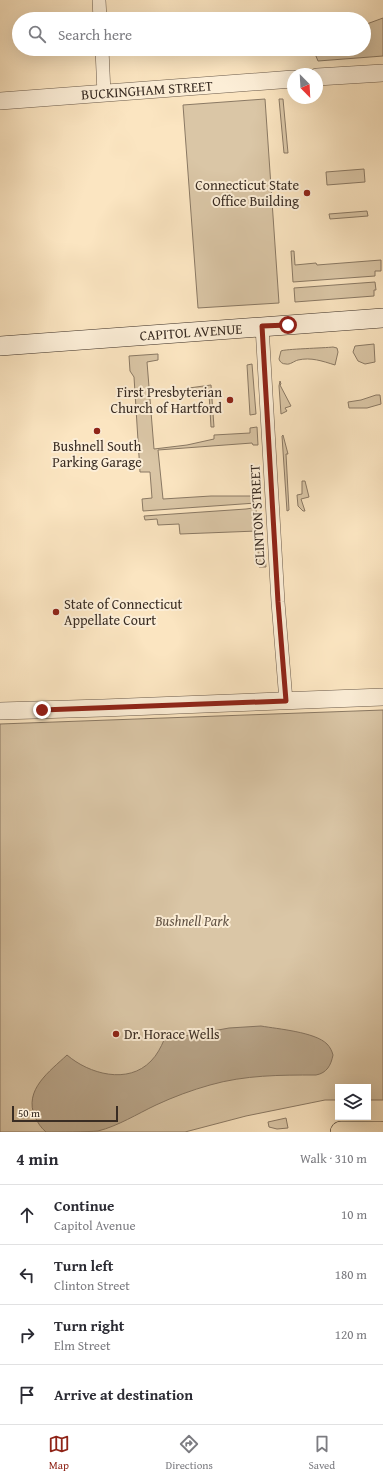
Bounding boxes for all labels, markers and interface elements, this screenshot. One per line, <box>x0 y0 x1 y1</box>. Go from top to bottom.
search box <box>12 12 371 56</box>
icon: search <box>26 23 48 45</box>
text: Search here <box>58 24 132 45</box>
north arrow <box>287 68 323 104</box>
street label: BUCKINGHAM STREET <box>81 75 214 105</box>
place label: Connecticut State Office Building <box>195 175 299 211</box>
marker: Connecticut State Office Building <box>302 188 312 198</box>
route start <box>279 316 297 334</box>
street label: CAPITOL AVENUE <box>139 318 243 346</box>
place label: First Presbyterian Church of Hartford <box>110 382 223 418</box>
marker: First Presbyterian Church of Hartford <box>225 395 235 405</box>
marker: Bushnell South Parking Garage <box>92 426 102 436</box>
place label: Bushnell South Parking Garage <box>52 436 142 472</box>
street label: CLINTON STREET <box>244 464 270 566</box>
place label: State of Connecticut Appellate Court <box>64 594 183 630</box>
marker: State of Connecticut Appellate Court <box>51 607 61 617</box>
route end <box>33 701 51 719</box>
park label: Bushnell Park <box>154 911 229 931</box>
place label: Dr. Horace Wells <box>124 1024 220 1044</box>
marker: Dr. Horace Wells <box>111 1029 121 1039</box>
map controls <box>335 1084 371 1120</box>
button: layers <box>335 1084 371 1120</box>
scale bar <box>12 1104 118 1123</box>
text: 50 m <box>18 1105 40 1121</box>
text: 4 min <box>16 1146 58 1171</box>
text: Walk · 310 m <box>300 1149 367 1168</box>
text: Continue <box>54 1195 115 1216</box>
icon: ahead <box>16 1204 38 1226</box>
text: 10 m <box>341 1205 367 1224</box>
text: Capitol Avenue <box>54 1216 136 1235</box>
text: Turn left <box>54 1255 113 1276</box>
icon: left <box>16 1264 38 1286</box>
text: 180 m <box>335 1265 367 1284</box>
text: Clinton Street <box>54 1276 130 1295</box>
text: Turn right <box>54 1315 125 1336</box>
icon: right <box>16 1324 38 1346</box>
text: 120 m <box>335 1325 367 1344</box>
text: Elm Street <box>54 1336 111 1355</box>
icon: arrive <box>16 1384 38 1406</box>
text: Arrive at destination <box>54 1384 193 1405</box>
tab: Map <box>48 1433 70 1473</box>
tab: Directions <box>166 1433 213 1473</box>
tab: Saved <box>308 1433 335 1473</box>

